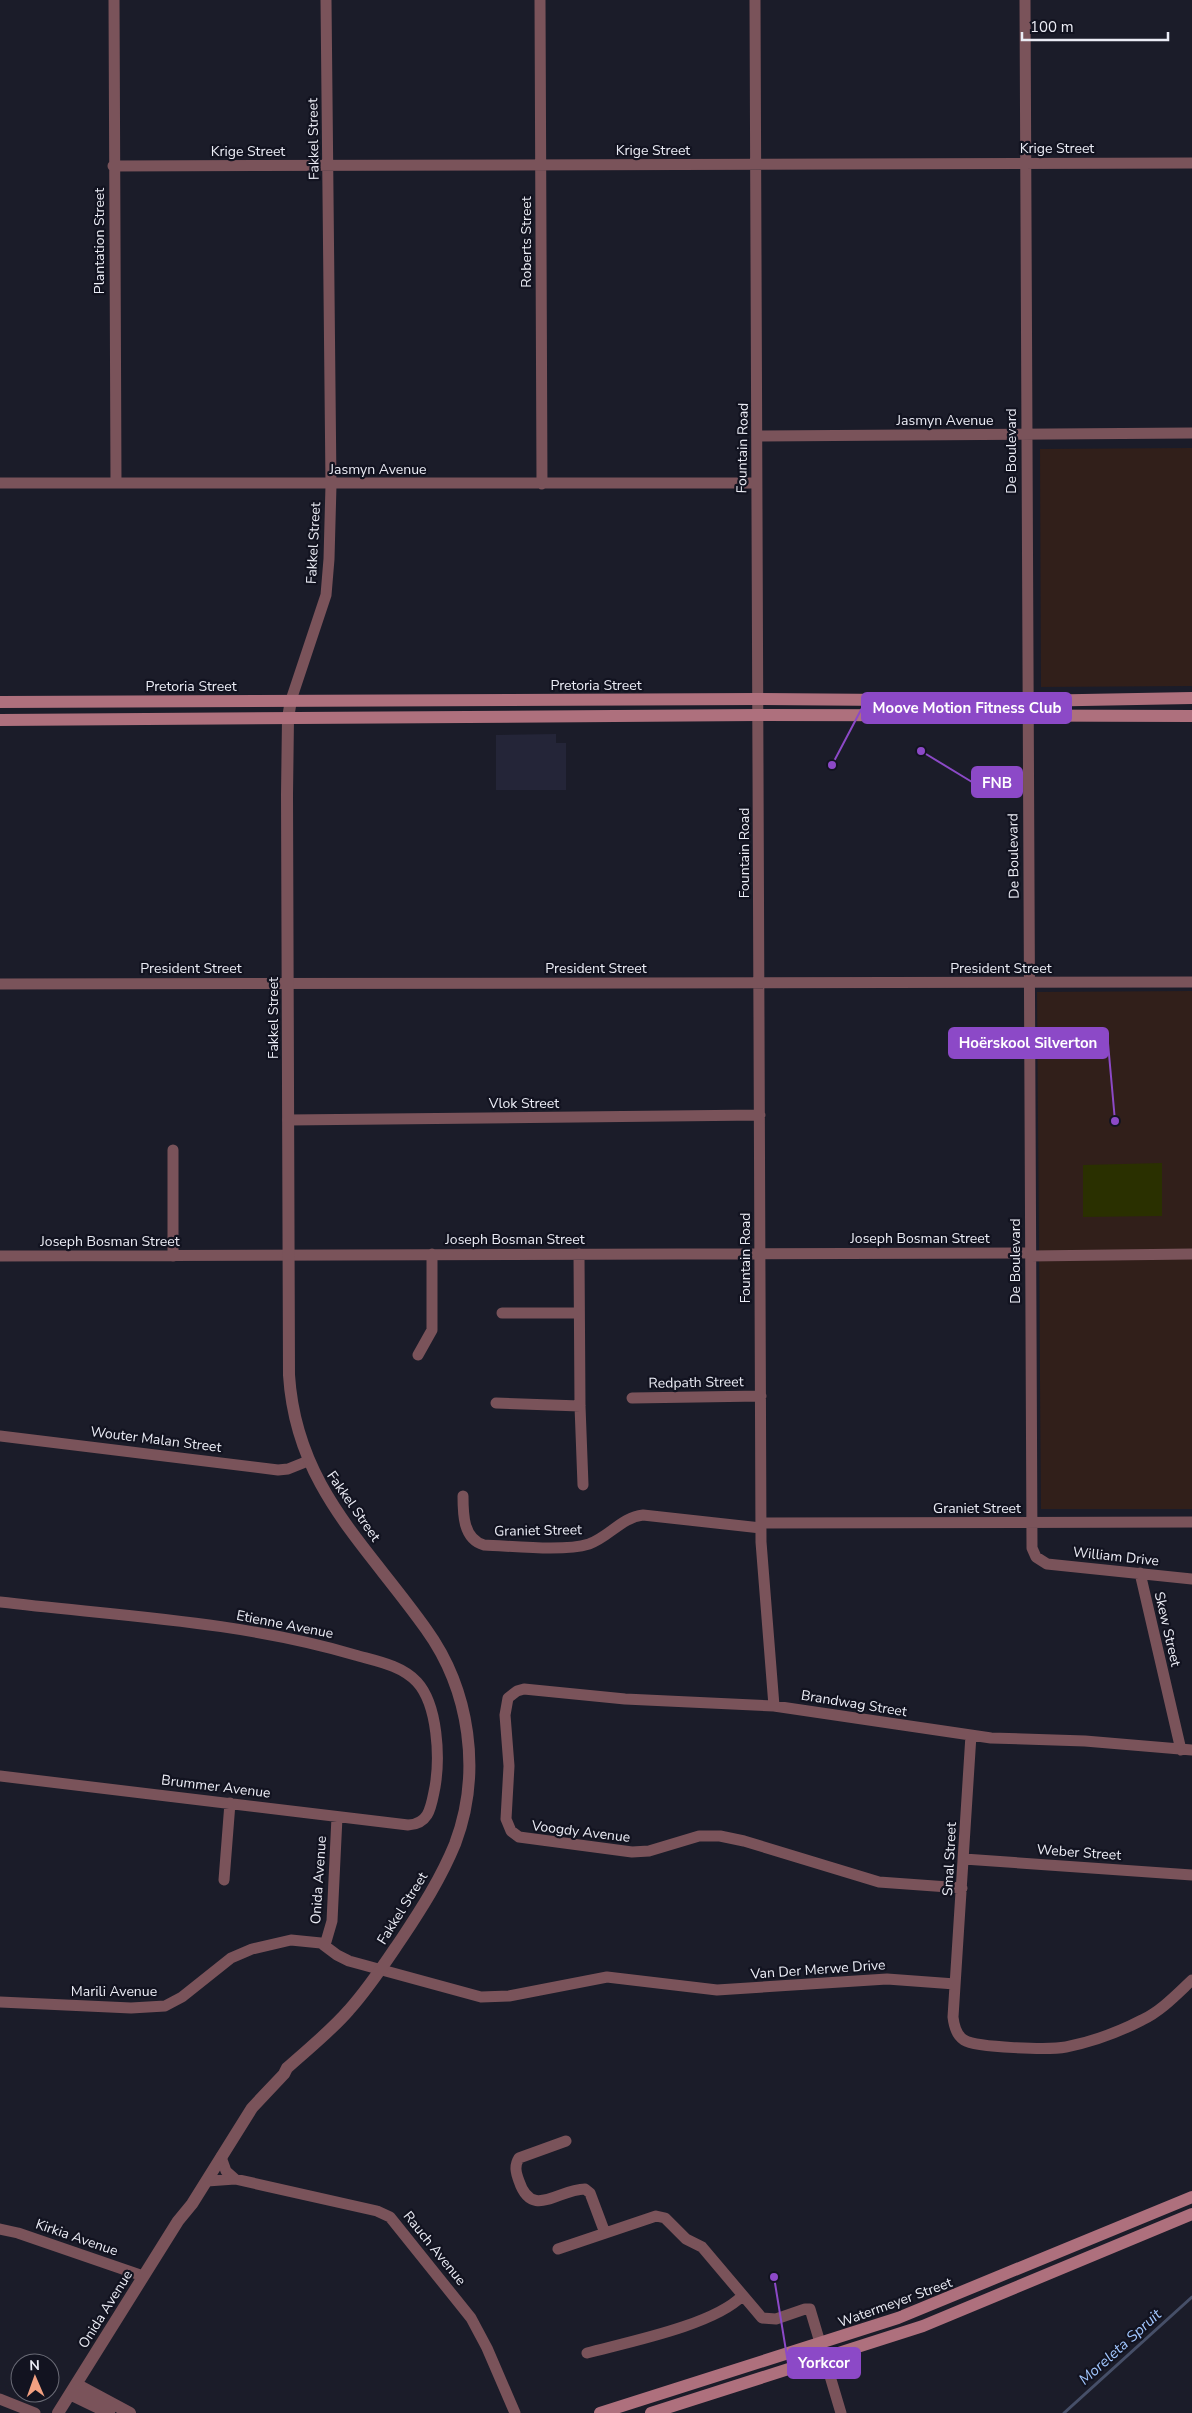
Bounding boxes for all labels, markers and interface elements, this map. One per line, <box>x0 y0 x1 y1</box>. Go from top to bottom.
scale bar <box>1022 10 1168 42</box>
text: 100 m <box>1030 17 1074 37</box>
street label: Fakkel Street <box>303 98 324 180</box>
street label: Krige Street <box>1020 139 1094 158</box>
street label: Krige Street <box>616 141 690 160</box>
street label: Krige Street <box>211 142 285 161</box>
street label: Plantation Street <box>90 188 109 294</box>
street label: Roberts Street <box>517 196 536 288</box>
street label: Fountain Road <box>732 403 753 494</box>
street label: De Boulevard <box>1002 408 1021 494</box>
street label: Jasmyn Avenue <box>896 411 994 430</box>
street label: Jasmyn Avenue <box>329 460 427 479</box>
street label: Fakkel Street <box>302 501 325 584</box>
street label: Pretoria Street <box>550 676 642 695</box>
street label: Pretoria Street <box>145 677 237 696</box>
callout: Moove Motion Fitness Club <box>862 693 1071 723</box>
text: Moove Motion Fitness Club <box>873 698 1062 718</box>
callout: FNB <box>972 767 1022 797</box>
text: FNB <box>982 773 1012 793</box>
street label: Fountain Road <box>735 808 754 898</box>
street label: De Boulevard <box>1003 813 1024 899</box>
street label: President Street <box>140 959 242 978</box>
street label: President Street <box>545 959 647 978</box>
street label: President Street <box>950 959 1052 978</box>
street label: Fakkel Street <box>264 977 283 1059</box>
callout: Hoërskool Silverton <box>949 1028 1108 1058</box>
text: Hoërskool Silverton <box>959 1033 1097 1053</box>
street label: Vlok Street <box>488 1094 559 1113</box>
street label: Fountain Road <box>736 1213 755 1303</box>
street label: De Boulevard <box>1006 1218 1025 1304</box>
street label: Joseph Bosman Street <box>849 1229 990 1248</box>
street label: Joseph Bosman Street <box>444 1230 585 1249</box>
street label: Joseph Bosman Street <box>39 1232 180 1251</box>
street label: Redpath Street <box>648 1372 744 1393</box>
street label: Wouter Malan Street <box>89 1422 223 1457</box>
street label: Fakkel Street <box>322 1467 385 1545</box>
street label: Graniet Street <box>933 1499 1021 1518</box>
street label: Graniet Street <box>494 1520 582 1541</box>
street label: William Drive <box>1072 1543 1160 1570</box>
street label: Skew Street <box>1150 1590 1185 1669</box>
street label: Etienne Avenue <box>235 1606 335 1643</box>
street label: Brandwag Street <box>800 1686 908 1721</box>
street label: Brummer Avenue <box>160 1770 272 1803</box>
street label: Voogdy Avenue <box>530 1816 631 1847</box>
street label: Smal Street <box>938 1822 961 1896</box>
street label: Onida Avenue <box>306 1835 331 1925</box>
street label: Weber Street <box>1036 1840 1122 1865</box>
street label: Fakkel Street <box>373 1868 432 1948</box>
street label: Van Der Merwe Drive <box>749 1955 886 1984</box>
street label: Marili Avenue <box>71 1982 157 2001</box>
street label: Rauch Avenue <box>399 2207 470 2289</box>
street label: Kirkia Avenue <box>33 2215 121 2260</box>
street label: Onida Avenue <box>74 2267 137 2352</box>
street label: Watermeyer Street <box>836 2273 955 2332</box>
water label: Moreleta Spruit <box>1075 2304 1166 2389</box>
callout: Yorkcor <box>788 2348 860 2378</box>
north arrow <box>10 2353 60 2403</box>
text: Yorkcor <box>797 2353 850 2373</box>
text: N <box>29 2356 40 2375</box>

